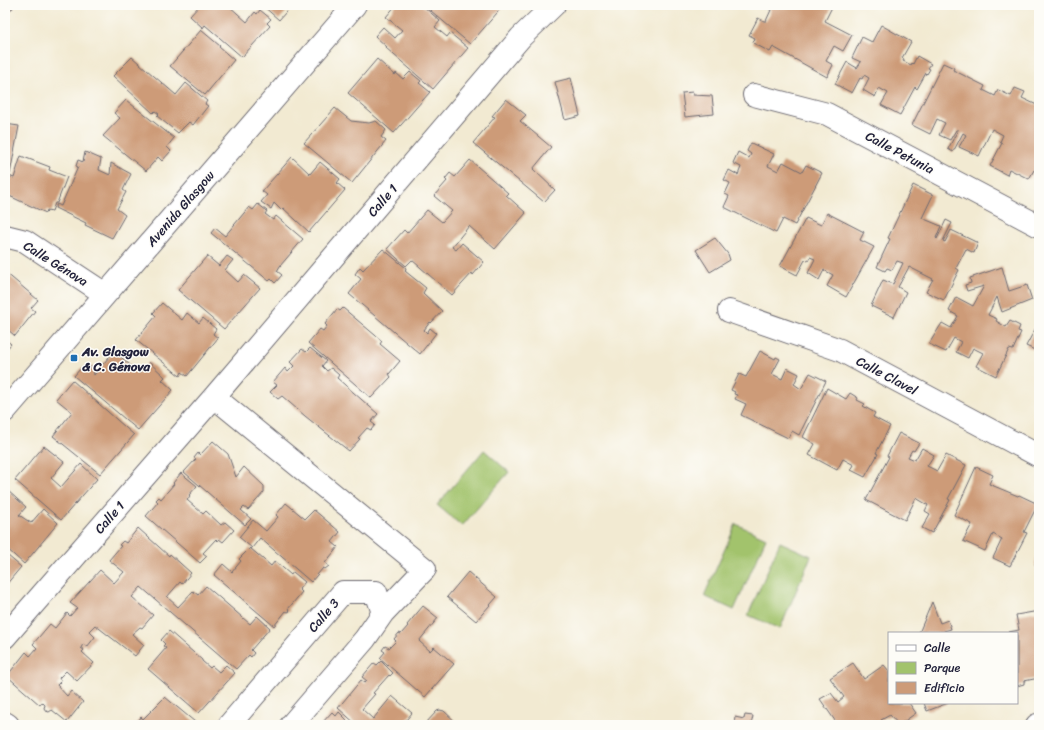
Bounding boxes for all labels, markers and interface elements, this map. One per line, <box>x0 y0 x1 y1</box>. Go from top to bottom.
street label: Calle Petunia <box>861 125 939 180</box>
street label: Avenida Glasgow <box>140 164 221 253</box>
street label: Calle 1 <box>361 178 404 222</box>
street label: Calle Génova <box>19 234 93 293</box>
place label: Av. Glasgow & C. Génova <box>81 340 150 378</box>
street label: Calle Clavel <box>852 350 922 401</box>
marker: Av. Glasgow & C. Génova <box>69 353 79 363</box>
street label: Calle 1 <box>88 495 131 539</box>
street label: Calle 3 <box>302 593 345 638</box>
legend <box>888 632 1018 704</box>
text: Calle <box>924 637 951 659</box>
text: Parque <box>924 657 961 679</box>
text: Edificio <box>924 677 964 699</box>

